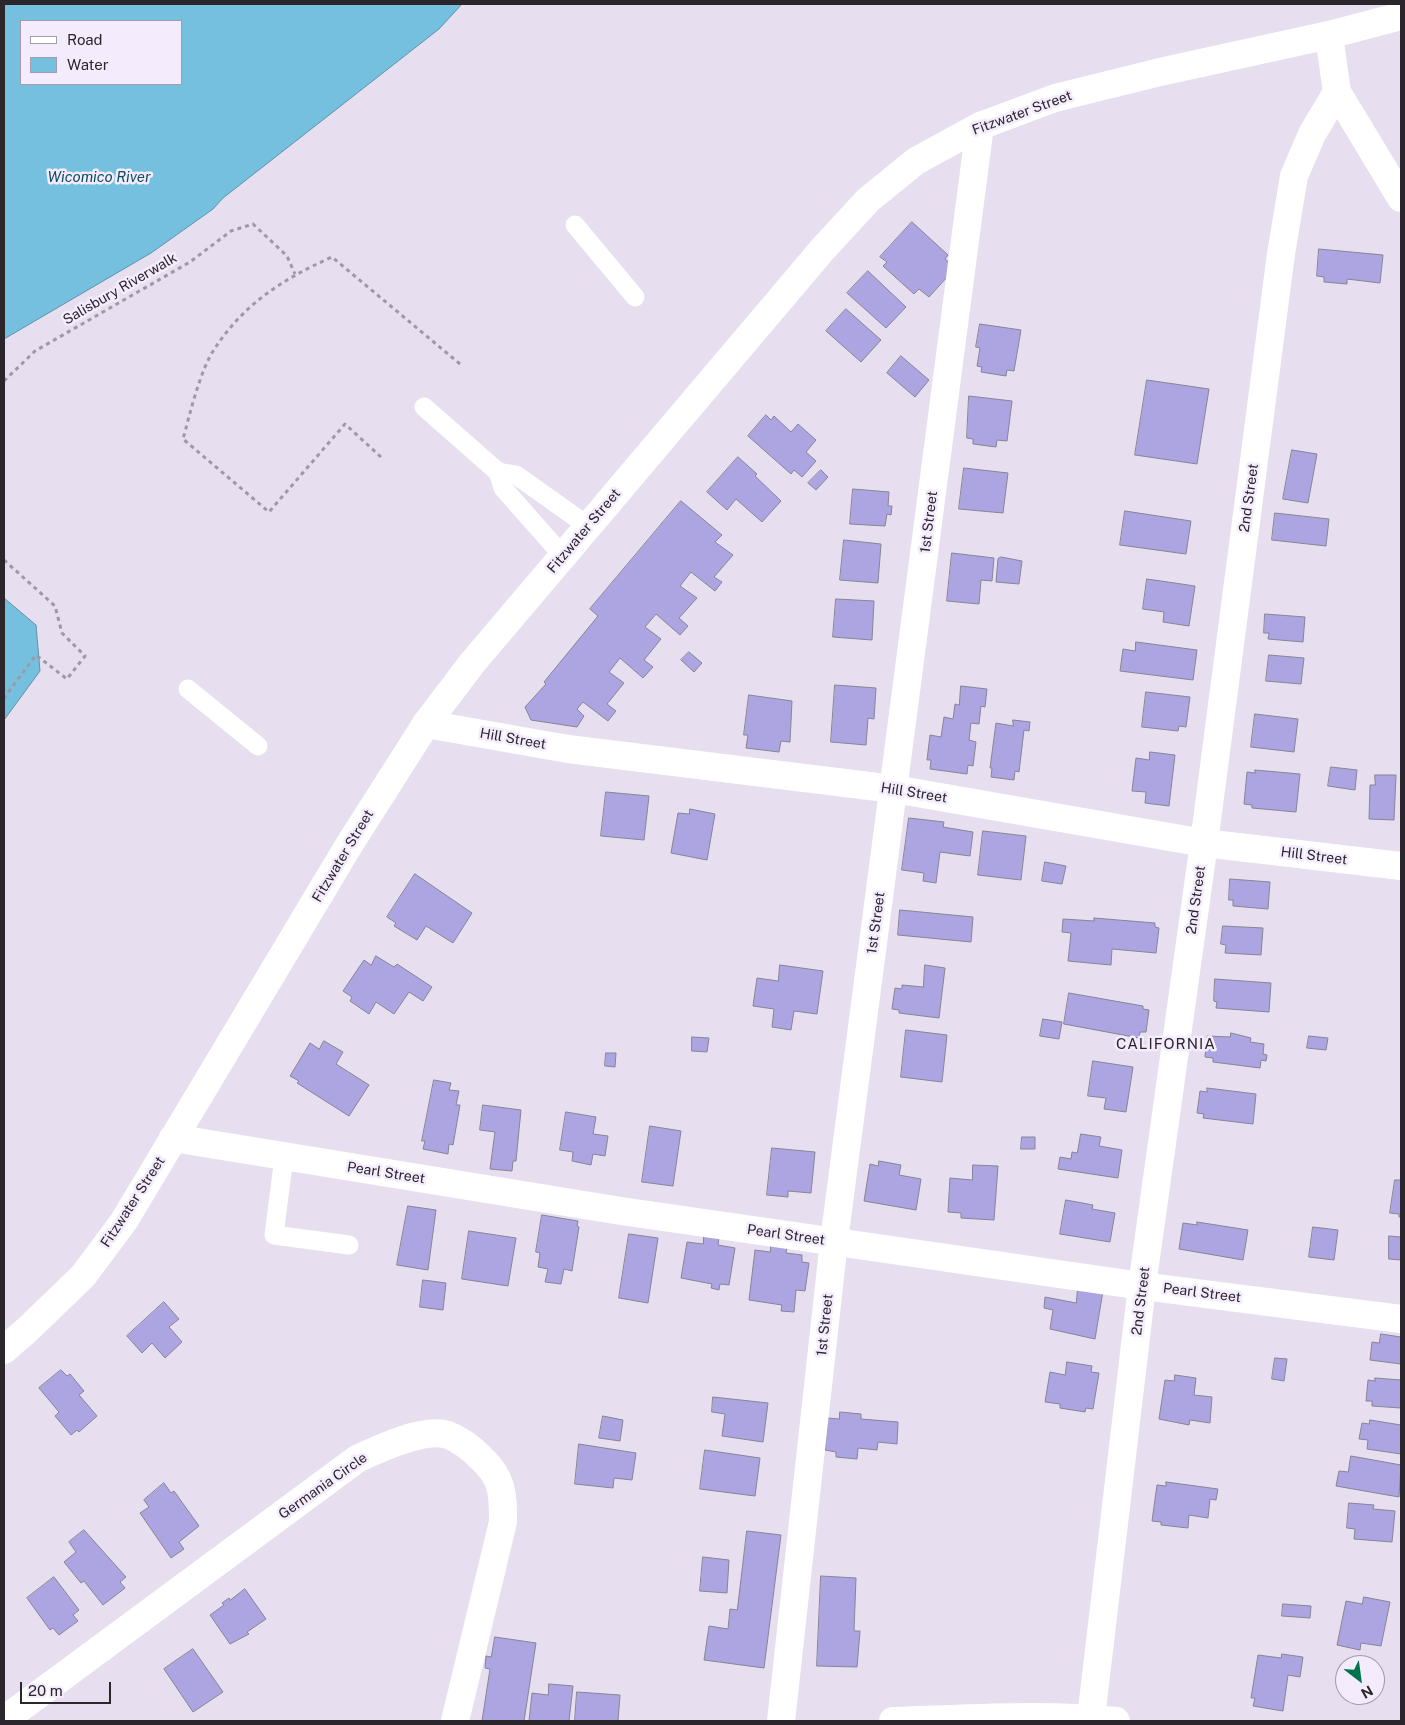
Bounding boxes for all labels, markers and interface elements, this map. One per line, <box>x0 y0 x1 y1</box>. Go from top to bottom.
legend <box>20 20 182 85</box>
text: Road <box>67 31 103 48</box>
text: Water <box>67 56 109 73</box>
street label: Fitzwater Street <box>970 87 1074 139</box>
water label: Wicomico River <box>47 168 151 186</box>
street label: Salisbury Riverwalk <box>60 250 180 328</box>
street label: 2nd Street <box>1236 463 1262 533</box>
street label: Fitzwater Street <box>544 485 624 577</box>
street label: 1st Street <box>917 490 941 554</box>
street label: Hill Street <box>479 725 547 753</box>
street label: Hill Street <box>880 779 948 807</box>
street label: Fitzwater Street <box>309 807 377 905</box>
street label: Hill Street <box>1280 844 1348 868</box>
street label: 2nd Street <box>1183 865 1209 935</box>
street label: 1st Street <box>863 891 889 955</box>
district label: CALIFORNIA <box>1115 1035 1217 1053</box>
street label: Fitzwater Street <box>97 1153 169 1251</box>
street label: Pearl Street <box>346 1159 426 1187</box>
street label: Pearl Street <box>746 1221 826 1249</box>
street label: 2nd Street <box>1128 1266 1154 1336</box>
street label: Pearl Street <box>1162 1280 1242 1306</box>
street label: 1st Street <box>813 1293 837 1357</box>
street label: Germania Circle <box>276 1449 370 1523</box>
north arrow <box>1335 1655 1385 1705</box>
scale bar <box>22 1672 114 1704</box>
text: 20 m <box>28 1682 63 1699</box>
text: N <box>1358 1682 1376 1702</box>

